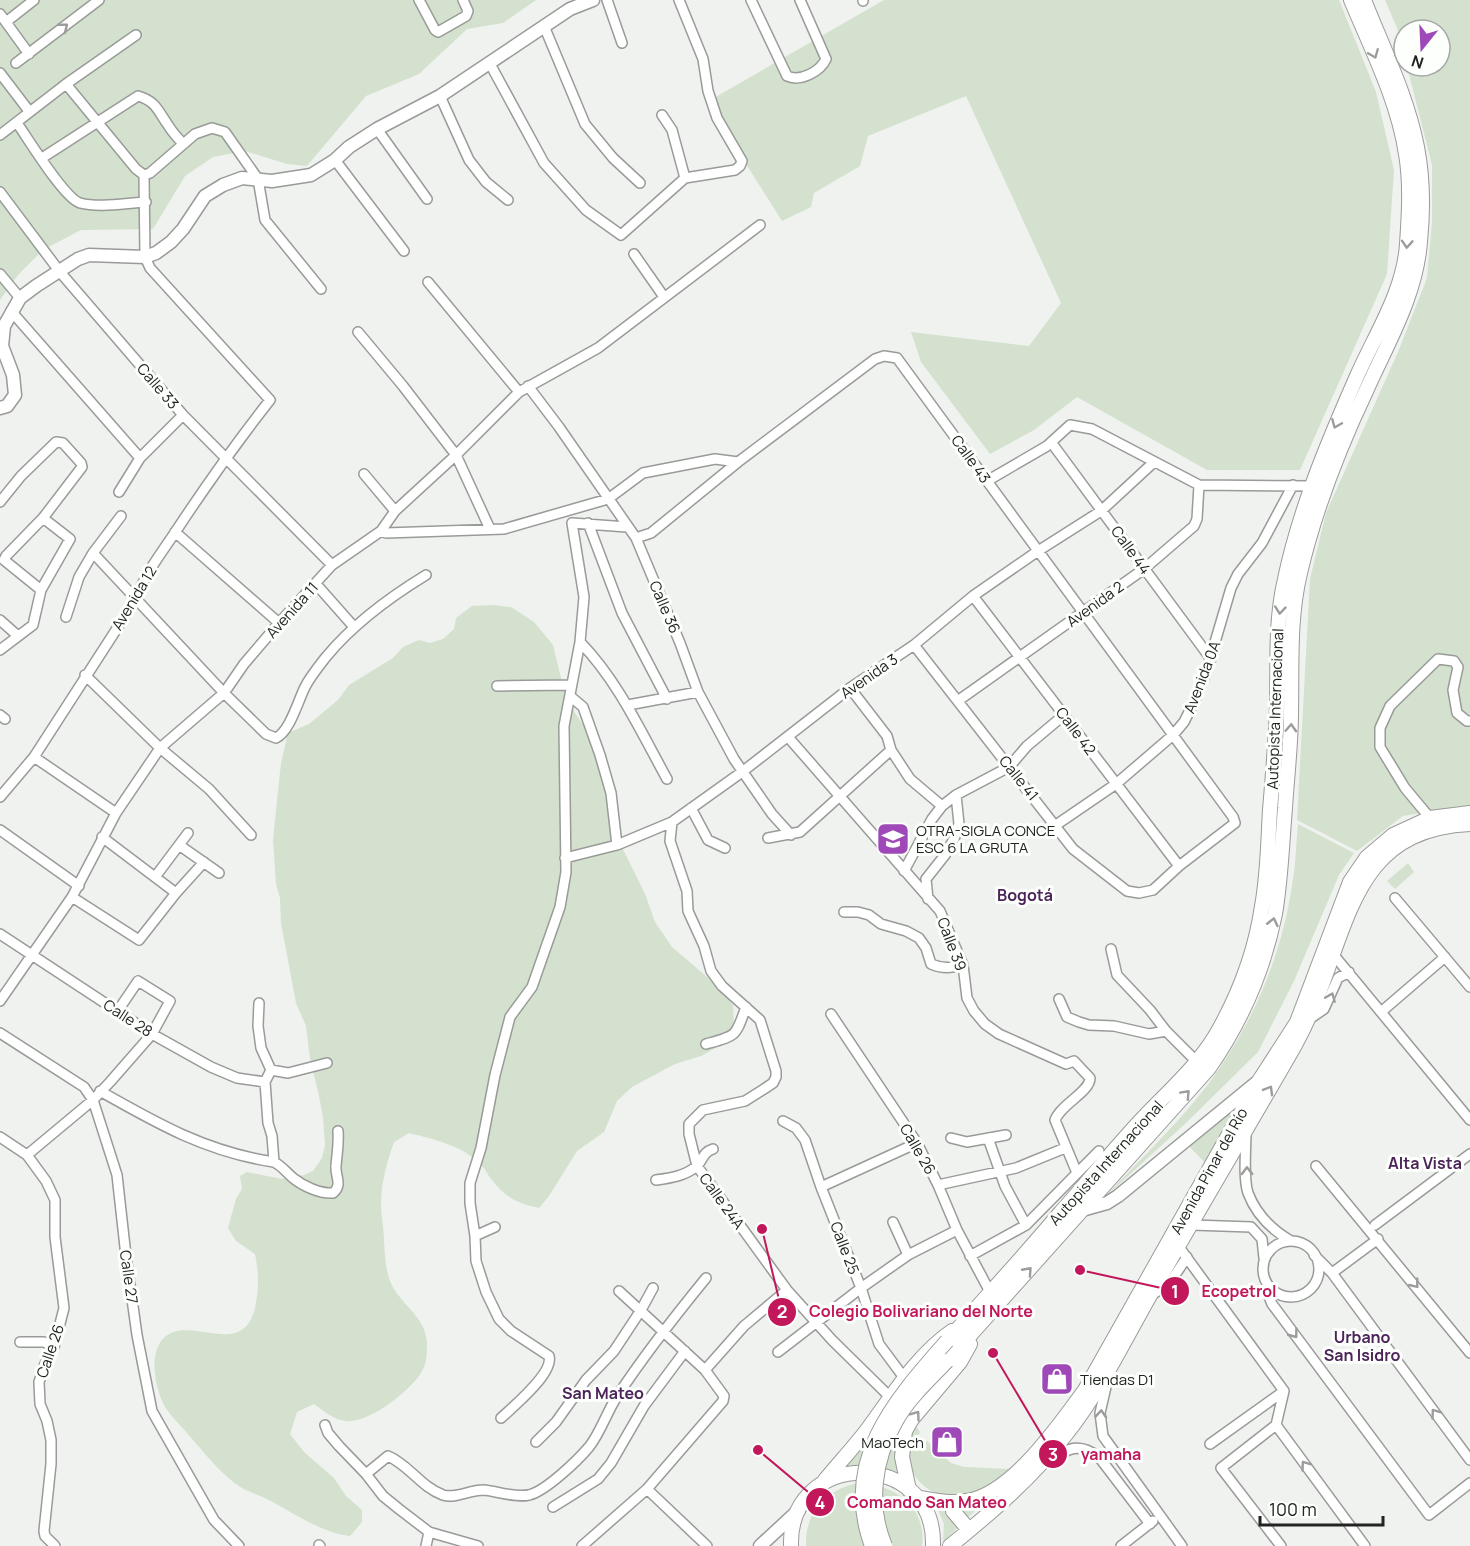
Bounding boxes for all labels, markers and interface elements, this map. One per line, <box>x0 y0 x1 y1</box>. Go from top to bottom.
north arrow <box>1392 18 1452 78</box>
one-way arrow <box>57 24 68 35</box>
one-way arrow <box>1367 48 1379 59</box>
text: N <box>1408 50 1426 75</box>
one-way arrow <box>1400 239 1413 248</box>
street label: Calle 33 <box>132 359 184 413</box>
one-way arrow <box>1331 418 1343 429</box>
street label: Calle 43 <box>946 431 996 487</box>
street label: Calle 44 <box>1106 521 1156 579</box>
street label: Avenida 12 <box>107 562 161 634</box>
street label: Avenida 2 <box>1062 576 1128 632</box>
street label: Avenida 11 <box>261 577 323 643</box>
street label: Calle 36 <box>645 577 685 637</box>
one-way arrow <box>1274 606 1286 615</box>
street label: Autopista Internacional <box>1262 628 1288 790</box>
street label: Avenida 0A <box>1179 637 1226 716</box>
street label: Avenida 3 <box>836 649 902 703</box>
street label: Calle 42 <box>1051 703 1101 759</box>
one-way arrow <box>1284 724 1297 733</box>
street label: Calle 41 <box>994 751 1044 805</box>
place label: OTRA-SIGLA CONCE ESC 6 LA GRUTA <box>916 820 1055 858</box>
school or university icon: OTRA-SIGLA CONCE ESC 6 LA GRUTA <box>875 821 911 857</box>
district label: Bogotá <box>997 884 1053 906</box>
street label: Calle 39 <box>932 914 972 974</box>
one-way arrow <box>1266 917 1279 927</box>
one-way arrow <box>1323 992 1335 1003</box>
street label: Calle 28 <box>99 994 157 1042</box>
one-way arrow <box>1262 1086 1274 1096</box>
one-way arrow <box>1179 1090 1190 1101</box>
street label: Autopista Internacional <box>1044 1096 1168 1230</box>
street label: Avenida Pinar del Río <box>1165 1104 1253 1238</box>
street label: Calle 26 <box>895 1120 941 1178</box>
district label: Alta Vista <box>1388 1152 1462 1174</box>
one-way arrow <box>1240 1166 1253 1175</box>
street label: Calle 24A <box>695 1169 750 1234</box>
street label: Calle 25 <box>825 1219 865 1277</box>
street label: Calle 27 <box>115 1249 143 1305</box>
one-way arrow <box>1021 1267 1032 1278</box>
callout: Ecopetrol <box>1160 1274 1289 1308</box>
one-way arrow <box>1407 1277 1418 1288</box>
text: 1 <box>1171 1279 1179 1303</box>
text: Ecopetrol <box>1201 1280 1277 1302</box>
callout: Colegio Bolivariano del Norte <box>767 1295 1045 1329</box>
text: 2 <box>777 1299 787 1323</box>
text: Colegio Bolivariano del Norte <box>809 1300 1033 1322</box>
street label: Calle 26 <box>31 1321 69 1381</box>
district label: Urbano San Isidro <box>1324 1326 1400 1366</box>
one-way arrow <box>1287 1328 1298 1339</box>
shop icon: Tiendas D1 <box>1039 1361 1075 1397</box>
place label: Tiendas D1 <box>1080 1369 1154 1390</box>
district label: San Mateo <box>562 1382 644 1404</box>
one-way arrow <box>1432 1409 1443 1420</box>
one-way arrow <box>909 1410 920 1421</box>
one-way arrow <box>1094 1410 1107 1419</box>
shop icon: MaoTech <box>929 1424 965 1460</box>
place label: MaoTech <box>861 1432 924 1453</box>
callout: yamaha <box>1038 1437 1153 1471</box>
text: 3 <box>1048 1442 1058 1466</box>
text: yamaha <box>1081 1443 1141 1465</box>
one-way arrow <box>1302 1461 1313 1472</box>
callout: Comando San Mateo <box>805 1485 1019 1519</box>
scale bar <box>1260 1489 1383 1527</box>
text: 4 <box>815 1490 826 1514</box>
text: Comando San Mateo <box>847 1491 1007 1513</box>
text: 100 m <box>1269 1497 1317 1521</box>

